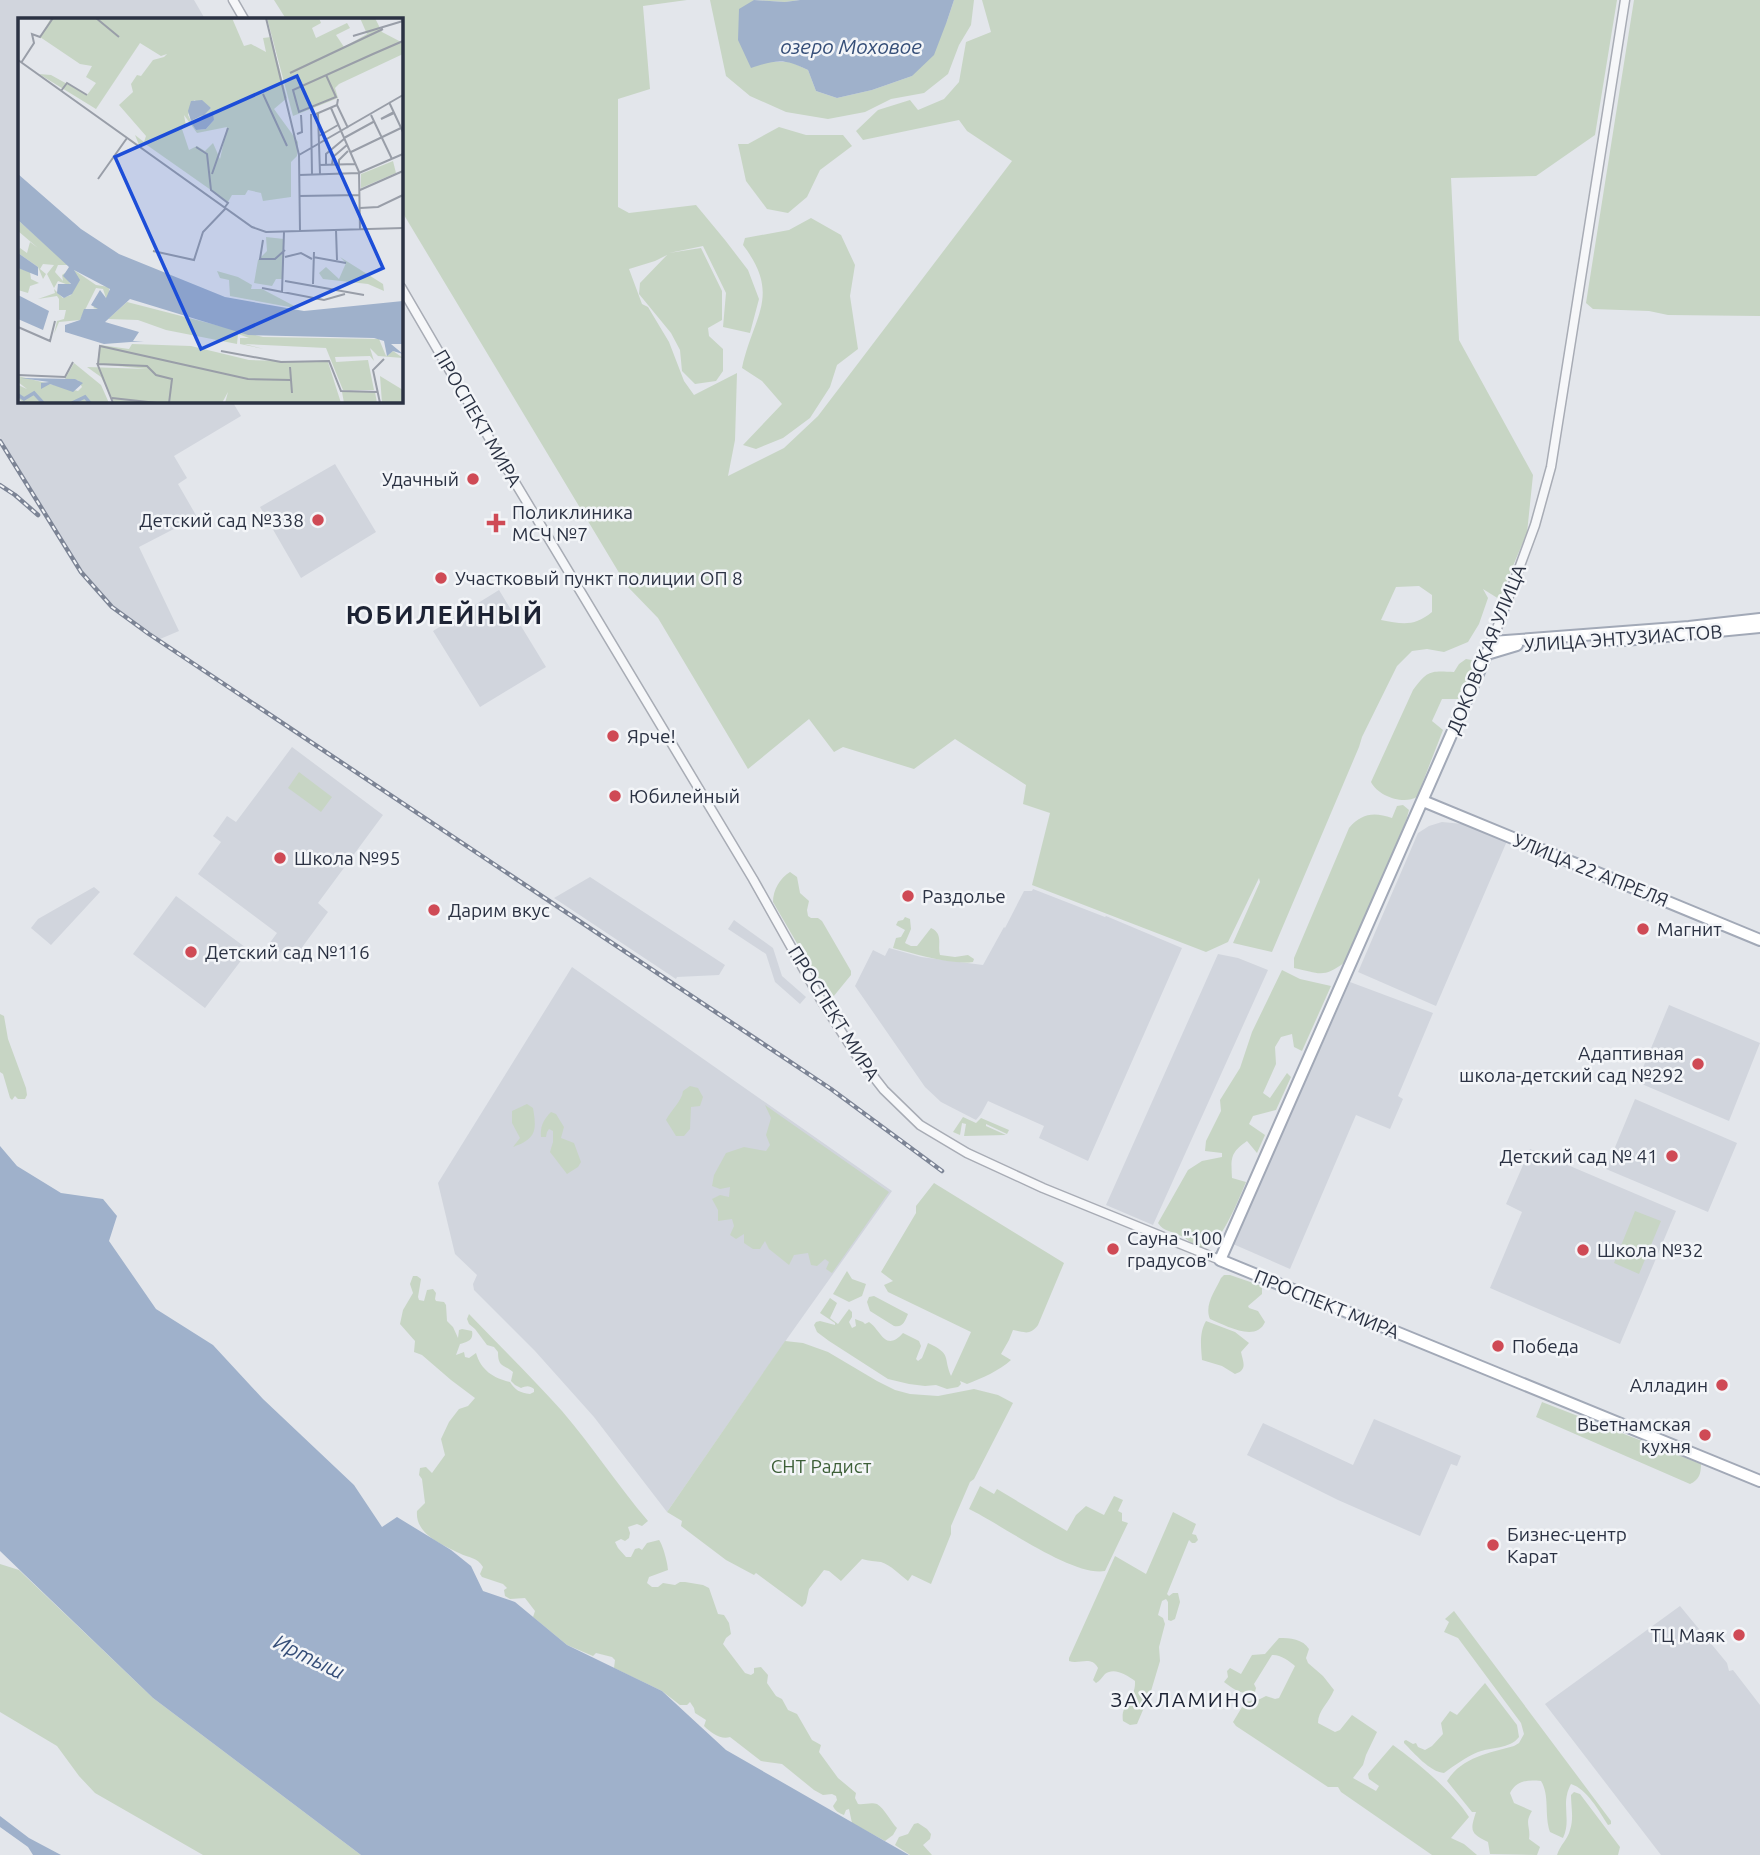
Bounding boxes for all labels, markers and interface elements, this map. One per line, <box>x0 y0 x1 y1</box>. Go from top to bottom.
inset map <box>18 18 402 402</box>
water label: озеро Моховое <box>780 34 922 58</box>
street label: ПРОСПЕКТ МИРА <box>430 346 526 491</box>
place label: Удачный <box>382 468 459 490</box>
marker: Удачный <box>465 471 481 487</box>
place label: Поликлиника МСЧ №7 <box>512 501 633 545</box>
place label: Детский сад №338 <box>139 509 304 531</box>
marker: Детский сад №338 <box>310 512 326 528</box>
marker: Поликлиника МСЧ №7 <box>486 513 506 533</box>
street label: ДОКОВСКАЯ УЛИЦА <box>1442 560 1530 737</box>
place label: Участковый пункт полиции ОП 8 <box>455 567 743 589</box>
marker: Участковый пункт полиции ОП 8 <box>433 570 449 586</box>
district label: ЮБИЛЕЙНЫЙ <box>346 600 544 629</box>
street label: УЛИЦА ЭНТУЗИАСТОВ <box>1523 620 1723 656</box>
place label: Ярче! <box>627 725 676 747</box>
marker: Ярче! <box>605 728 621 744</box>
place label: Юбилейный <box>629 785 740 807</box>
marker: Юбилейный <box>607 788 623 804</box>
street label: УЛИЦА 22 АПРЕЛЯ <box>1510 829 1672 911</box>
place label: Школа №95 <box>294 847 401 869</box>
marker: Школа №95 <box>272 850 288 866</box>
place label: Раздолье <box>922 885 1006 907</box>
marker: Раздолье <box>900 888 916 904</box>
place label: Дарим вкус <box>448 899 550 921</box>
marker: Дарим вкус <box>426 902 442 918</box>
place label: Магнит <box>1657 918 1722 940</box>
marker: Магнит <box>1635 921 1651 937</box>
place label: Детский сад №116 <box>205 941 370 963</box>
street label: ПРОСПЕКТ МИРА <box>784 942 885 1085</box>
marker: Детский сад №116 <box>183 944 199 960</box>
place label: Адаптивная школа-детский сад №292 <box>1459 1042 1684 1086</box>
marker: Адаптивная школа-детский сад №292 <box>1690 1056 1706 1072</box>
place label: Детский сад № 41 <box>1500 1145 1658 1167</box>
marker: Детский сад № 41 <box>1664 1148 1680 1164</box>
place label: Сауна "100 градусов" <box>1127 1227 1223 1271</box>
place label: Школа №32 <box>1597 1239 1704 1261</box>
marker: Сауна "100 градусов" <box>1105 1241 1121 1257</box>
marker: Школа №32 <box>1575 1242 1591 1258</box>
street label: ПРОСПЕКТ МИРА <box>1251 1265 1403 1343</box>
place label: Победа <box>1512 1335 1579 1357</box>
marker: Победа <box>1490 1338 1506 1354</box>
place label: Алладин <box>1630 1374 1708 1396</box>
marker: Алладин <box>1714 1377 1730 1393</box>
place label: Вьетнамская кухня <box>1577 1413 1691 1457</box>
marker: Вьетнамская кухня <box>1697 1427 1713 1443</box>
park label: СНТ Радист <box>771 1455 872 1477</box>
place label: Бизнес-центр Карат <box>1507 1523 1627 1567</box>
marker: Бизнес-центр Карат <box>1485 1537 1501 1553</box>
place label: ТЦ Маяк <box>1650 1624 1725 1646</box>
marker: ТЦ Маяк <box>1731 1627 1747 1643</box>
water label: Иртыш <box>270 1629 349 1683</box>
district label: ЗАХЛАМИНО <box>1110 1687 1260 1711</box>

